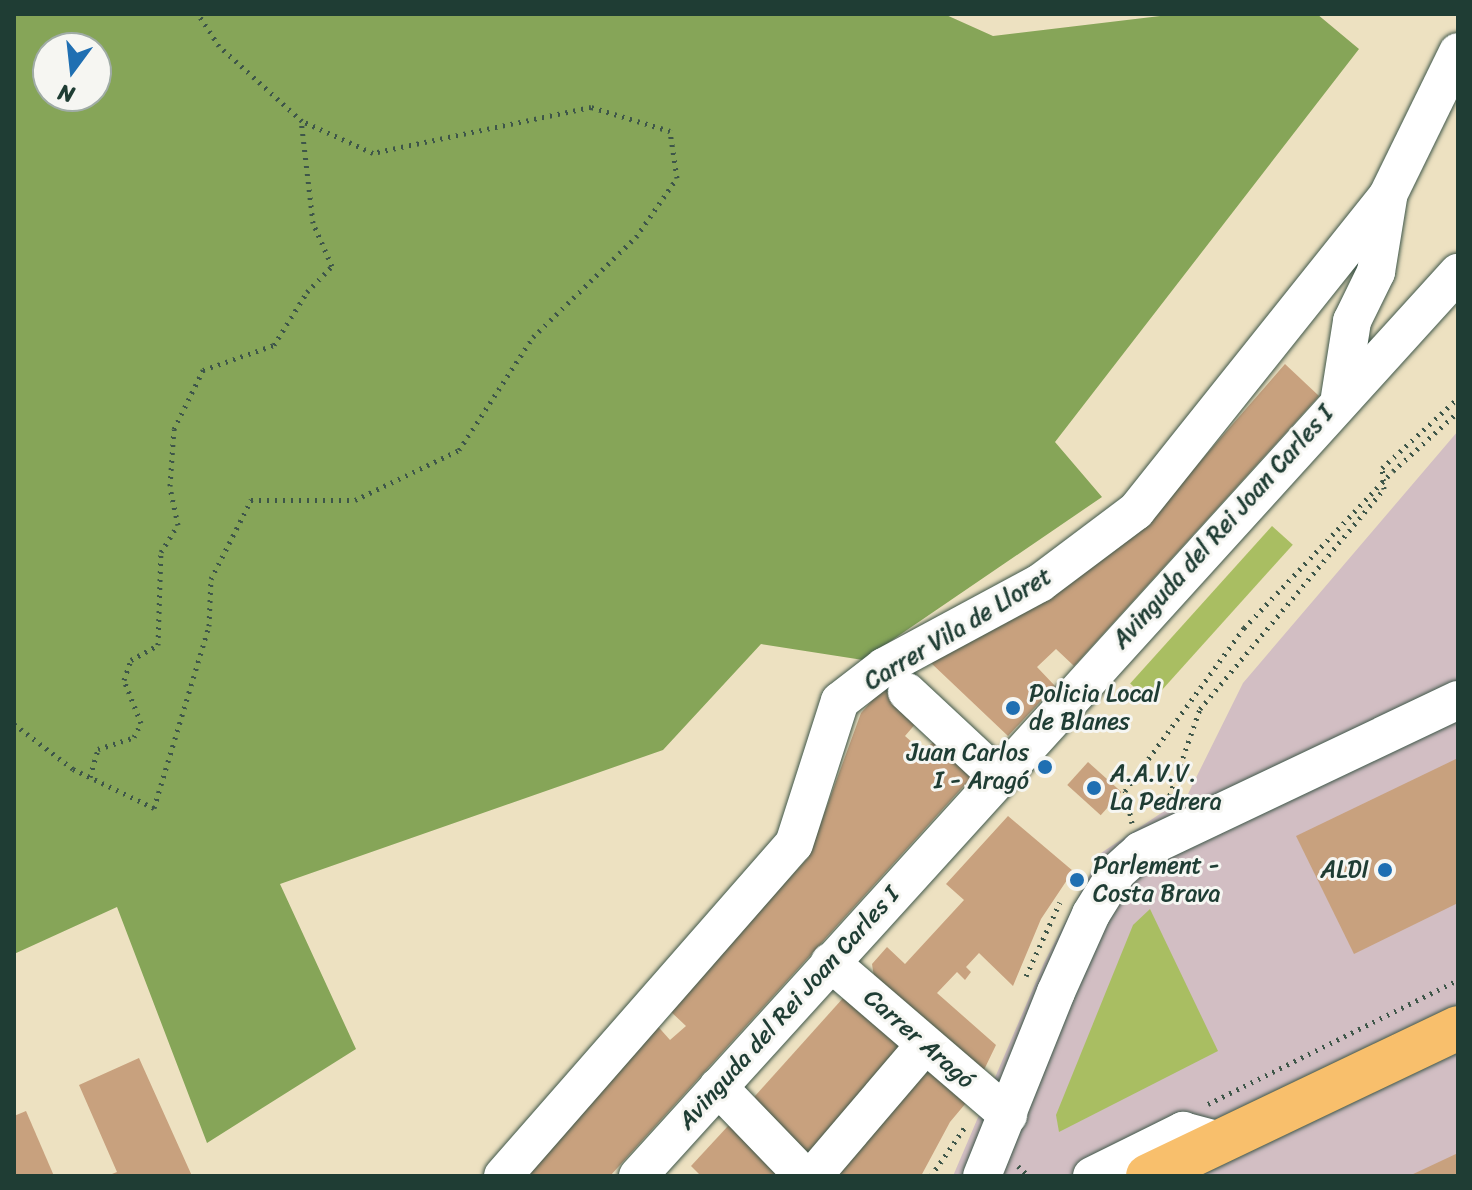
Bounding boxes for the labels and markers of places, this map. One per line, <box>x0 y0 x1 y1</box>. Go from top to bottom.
place label: Policia Local de Blanes <box>1029 680 1160 736</box>
marker: Policia Local de Blanes <box>1004 699 1022 717</box>
place label: Juan Carlos I - Aragó <box>908 739 1029 795</box>
marker: Juan Carlos I - Aragó <box>1036 758 1054 776</box>
place label: A.A.V.V. La Pedrera <box>1110 760 1223 816</box>
marker: A.A.V.V. La Pedrera <box>1085 779 1103 797</box>
place label: Parlement - Costa Brava <box>1093 852 1220 908</box>
place label: ALDI <box>1320 856 1369 884</box>
marker: ALDI <box>1376 861 1394 879</box>
marker: Parlement - Costa Brava <box>1068 871 1086 889</box>

